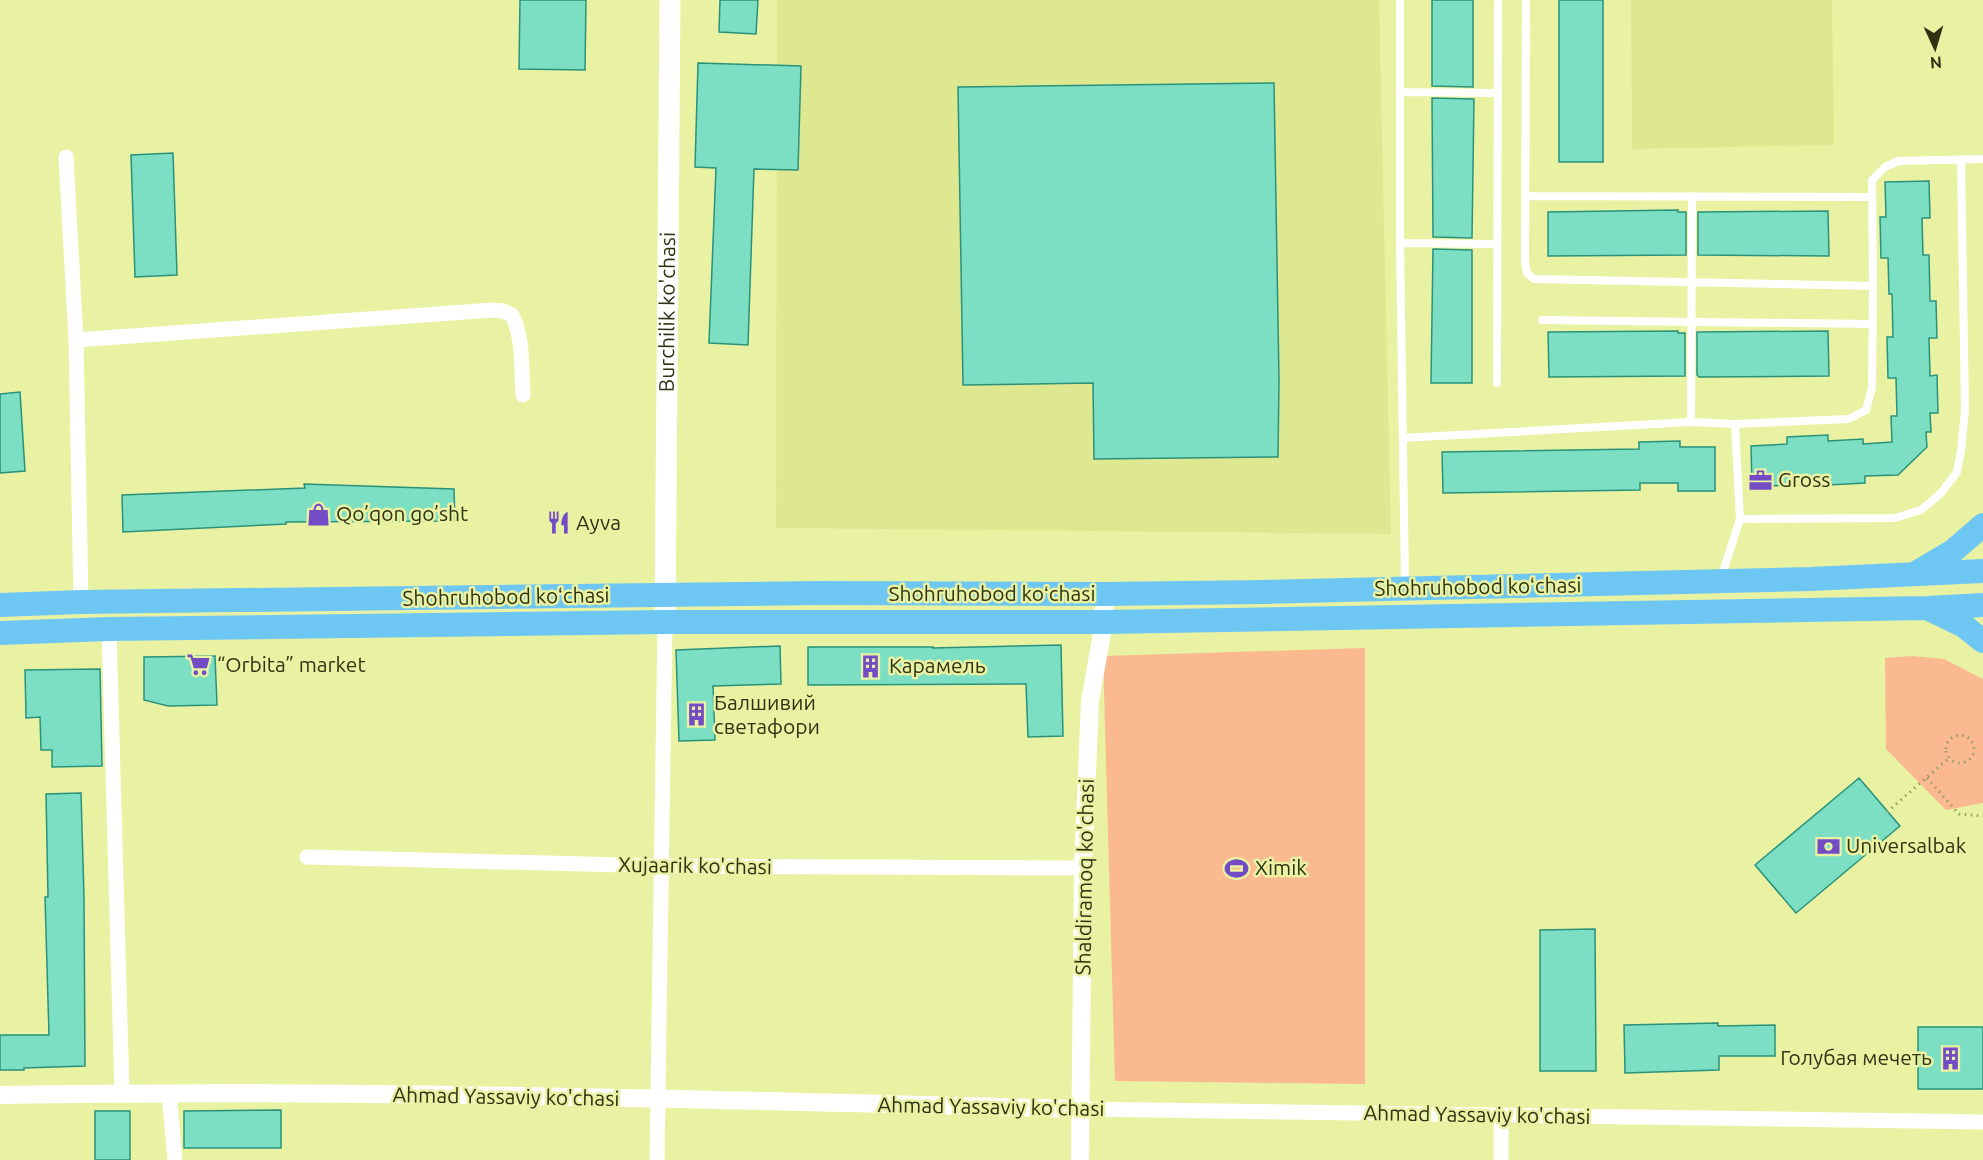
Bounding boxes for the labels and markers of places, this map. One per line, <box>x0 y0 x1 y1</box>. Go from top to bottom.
office icon: Gross <box>1747 467 1773 493</box>
place label: Gross <box>1778 467 1830 491</box>
shop icon: Qo’qon go’sht <box>305 501 331 527</box>
place label: Qo’qon go’sht <box>336 501 468 525</box>
restaurant icon: Ayva <box>545 510 571 536</box>
place label: Ayva <box>576 510 621 534</box>
supermarket icon: “Orbita” market <box>186 652 212 678</box>
place label: “Orbita” market <box>217 652 366 676</box>
building icon: Карамель <box>858 653 884 679</box>
place label: Карамель <box>889 653 986 677</box>
place label: Балшивий светафори <box>714 690 820 738</box>
building icon: Балшивий светафори <box>683 702 709 728</box>
bank icon: Universalbak <box>1815 833 1841 859</box>
place label: Universalbak <box>1846 833 1967 857</box>
sports icon: Ximik <box>1224 855 1250 881</box>
place label: Ximik <box>1255 855 1307 879</box>
place label: Голубая мечеть <box>1780 1045 1932 1069</box>
building icon: Голубая мечеть <box>1937 1045 1963 1071</box>

